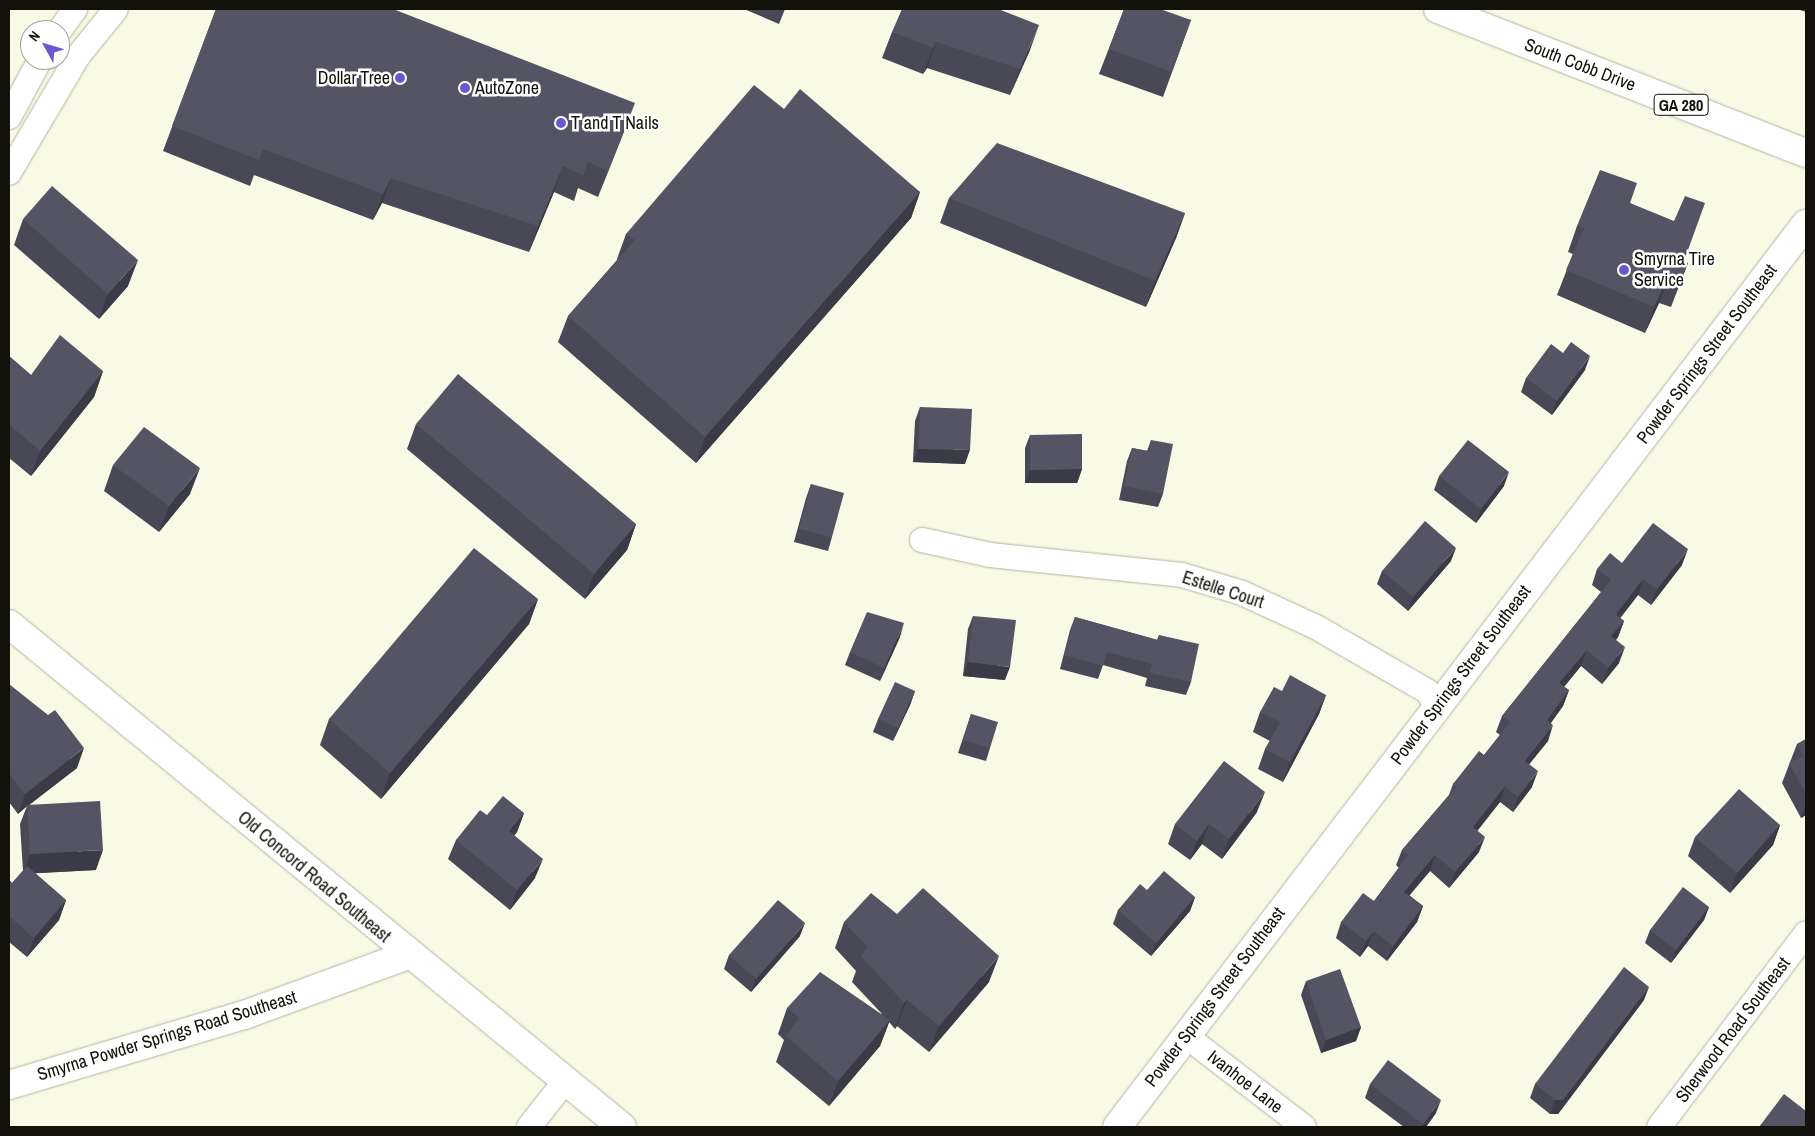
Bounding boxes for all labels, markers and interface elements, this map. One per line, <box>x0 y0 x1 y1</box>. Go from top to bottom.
north arrow <box>20 20 70 70</box>
text: N <box>25 27 44 45</box>
street label: South Cobb Drive <box>1521 34 1639 96</box>
place label: Dollar Tree <box>318 67 390 89</box>
marker: Dollar Tree <box>394 72 406 84</box>
place label: AutoZone <box>475 77 539 99</box>
marker: AutoZone <box>459 82 471 94</box>
road number: GA 280 <box>1652 92 1710 118</box>
place label: T and T Nails <box>571 112 660 134</box>
marker: T and T Nails <box>555 117 567 129</box>
place label: Smyrna Tire Service <box>1634 249 1715 292</box>
street label: Powder Springs Street Southeast <box>1632 260 1782 448</box>
marker: Smyrna Tire Service <box>1618 264 1630 276</box>
street label: Estelle Court <box>1179 567 1267 613</box>
street label: Powder Springs Street Southeast <box>1386 581 1536 769</box>
street label: Old Concord Road Southeast <box>233 807 395 947</box>
street label: Powder Springs Street Southeast <box>1140 903 1290 1091</box>
street label: Sherwood Road Southeast <box>1671 953 1795 1107</box>
street label: Smyrna Powder Springs Road Southeast <box>35 986 299 1086</box>
street label: Ivanhoe Lane <box>1203 1046 1287 1118</box>

